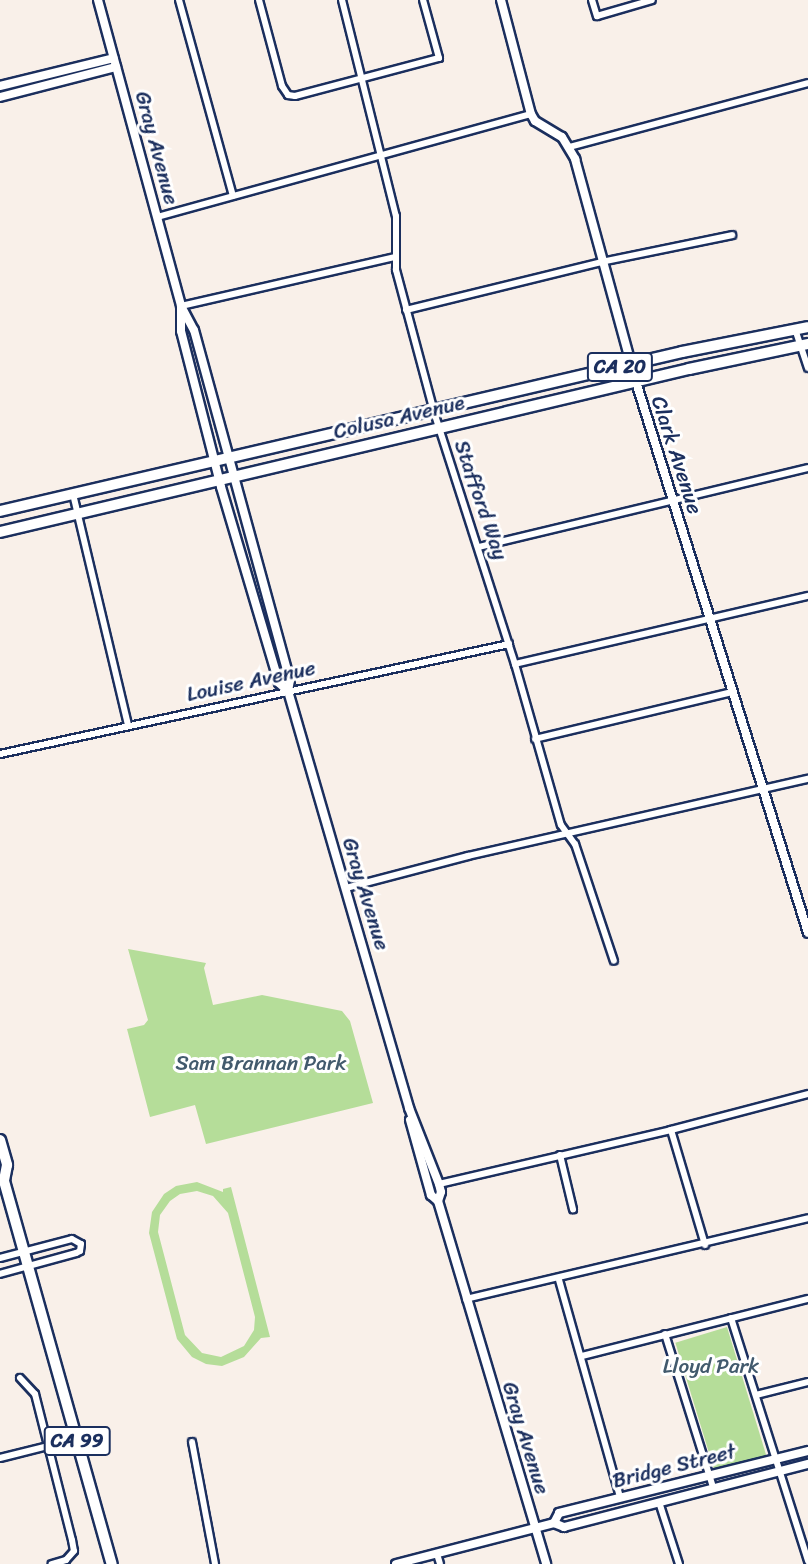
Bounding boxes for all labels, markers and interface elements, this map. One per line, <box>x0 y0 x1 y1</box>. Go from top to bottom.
street label: Gray Avenue <box>130 89 184 207</box>
road number: CA 20 <box>587 352 653 382</box>
street label: Colusa Avenue <box>331 390 467 444</box>
street label: Clark Avenue <box>646 393 708 517</box>
street label: Stafford Way <box>449 437 513 563</box>
street label: Louise Avenue <box>185 655 317 707</box>
street label: Gray Avenue <box>337 835 395 953</box>
park label: Sam Brannan Park <box>176 1050 346 1076</box>
park label: Lloyd Park <box>663 1353 759 1379</box>
street label: Gray Avenue <box>497 1379 555 1497</box>
road number: CA 99 <box>42 1426 112 1456</box>
street label: Bridge Street <box>610 1438 738 1494</box>

